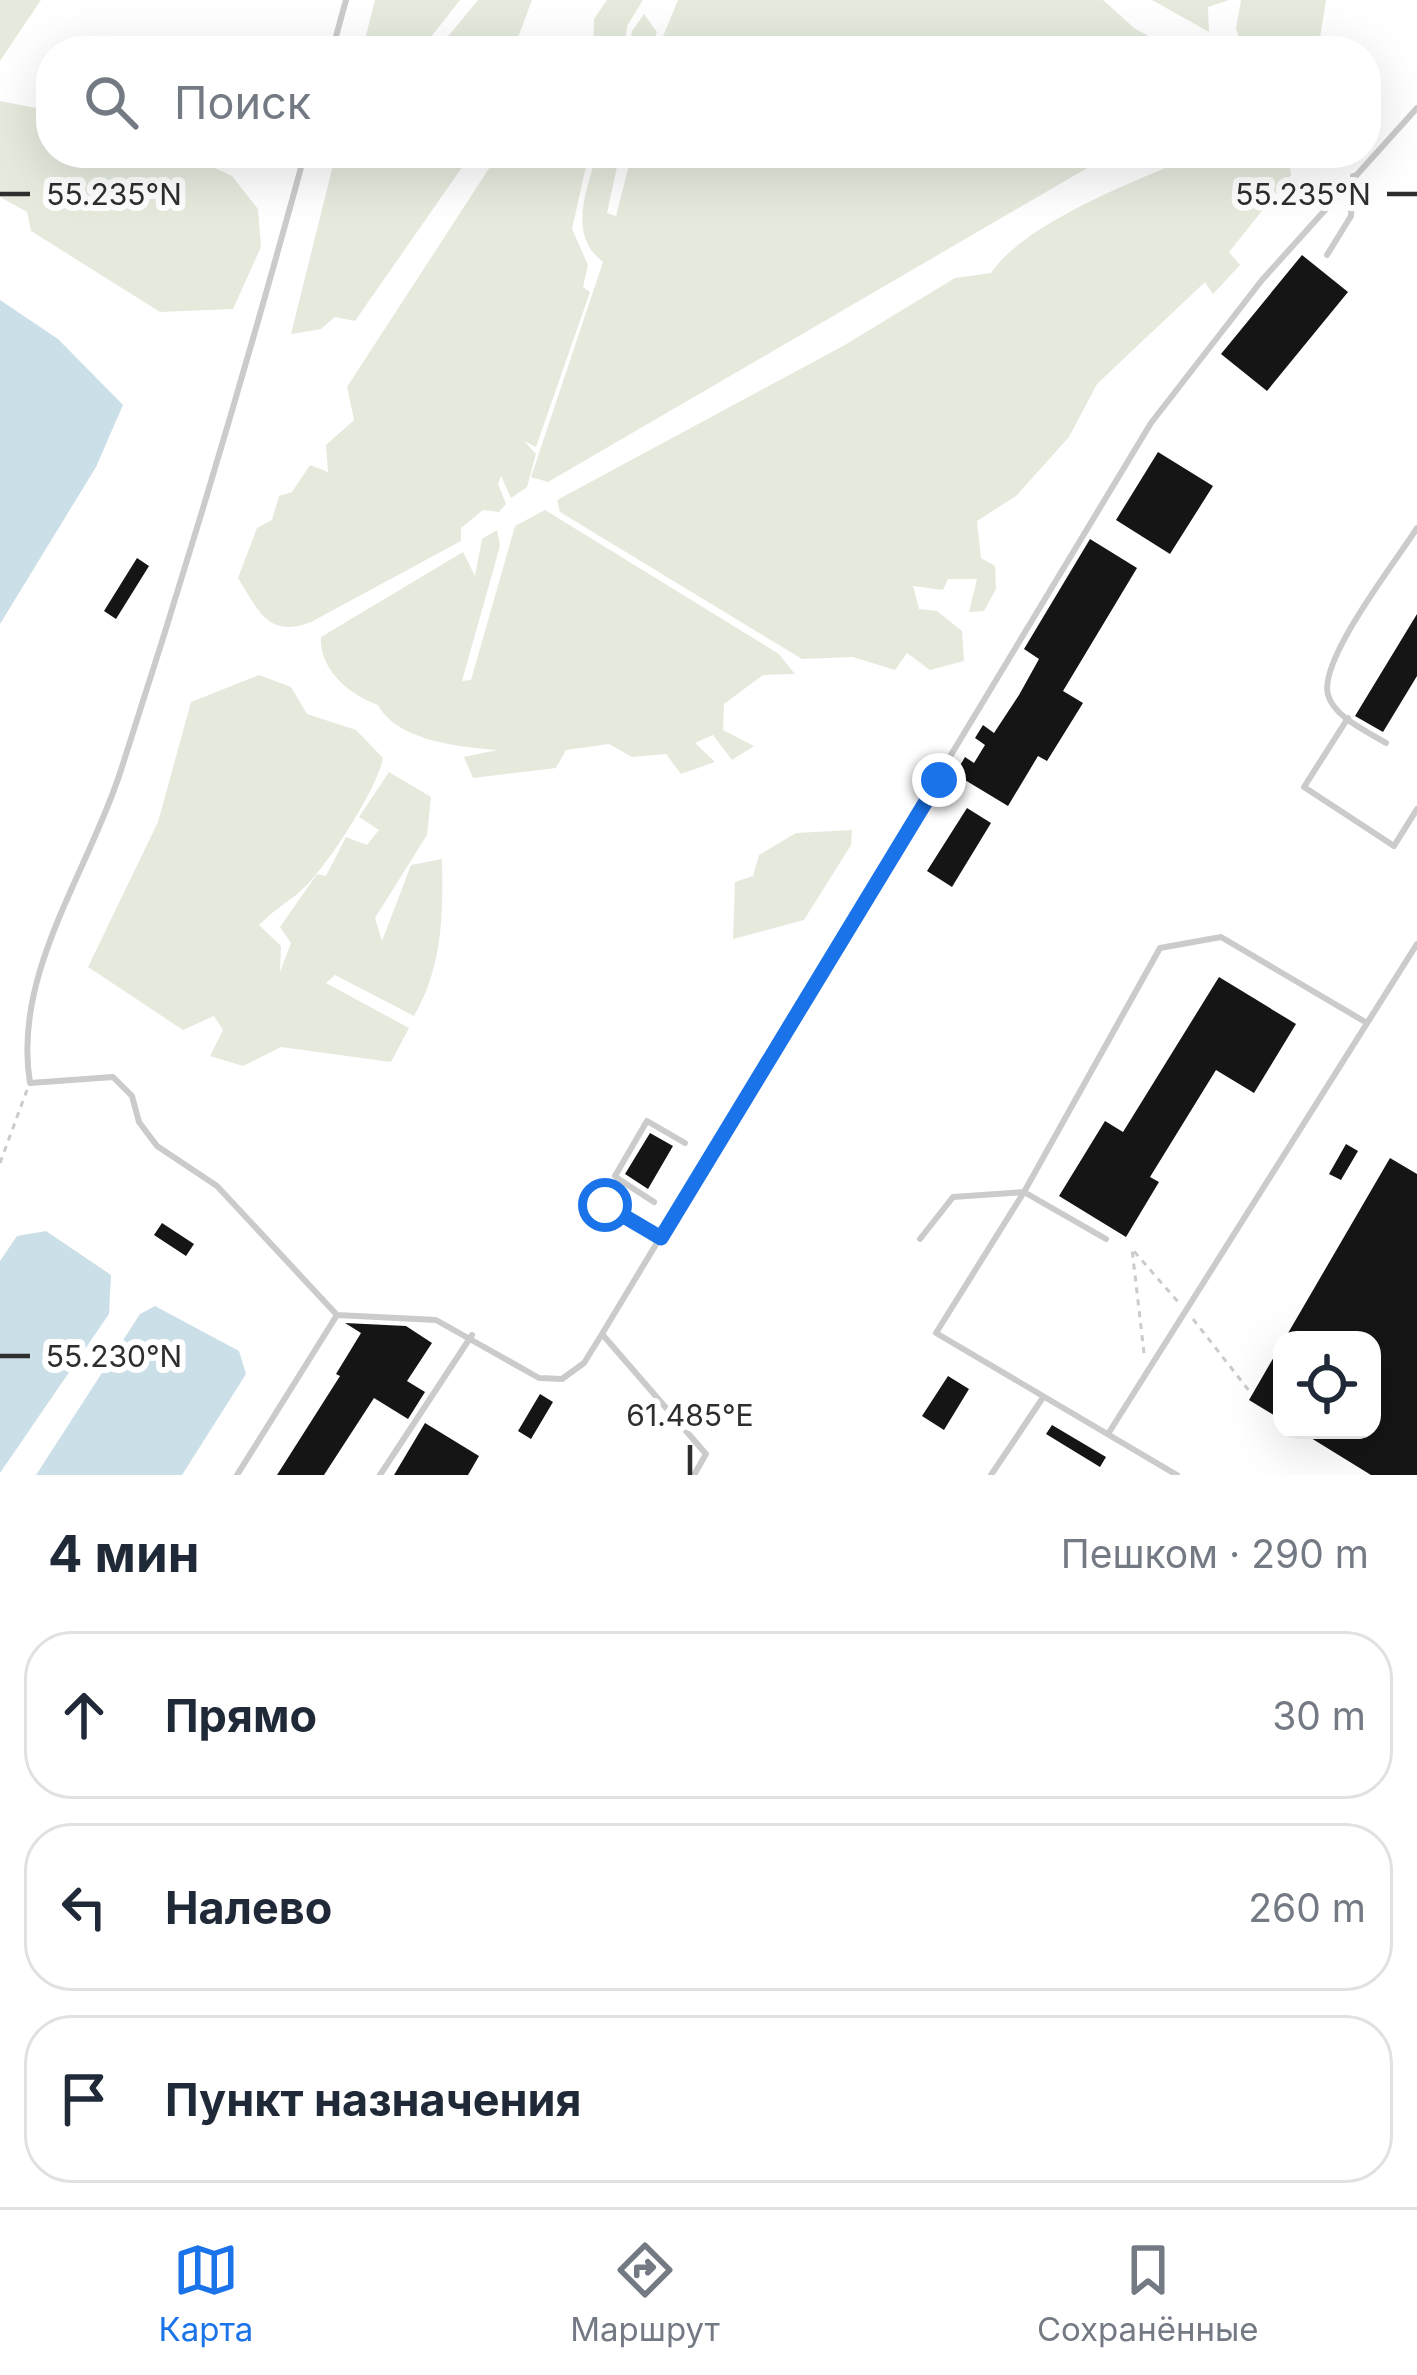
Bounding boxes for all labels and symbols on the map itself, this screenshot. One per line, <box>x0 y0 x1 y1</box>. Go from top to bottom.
text: 55.235°N <box>46 176 182 212</box>
text: 55.235°N <box>1235 176 1371 212</box>
route end <box>912 753 966 807</box>
route start <box>578 1178 632 1232</box>
text: 55.230°N <box>46 1338 182 1374</box>
text: 61.485°E <box>626 1397 754 1433</box>

